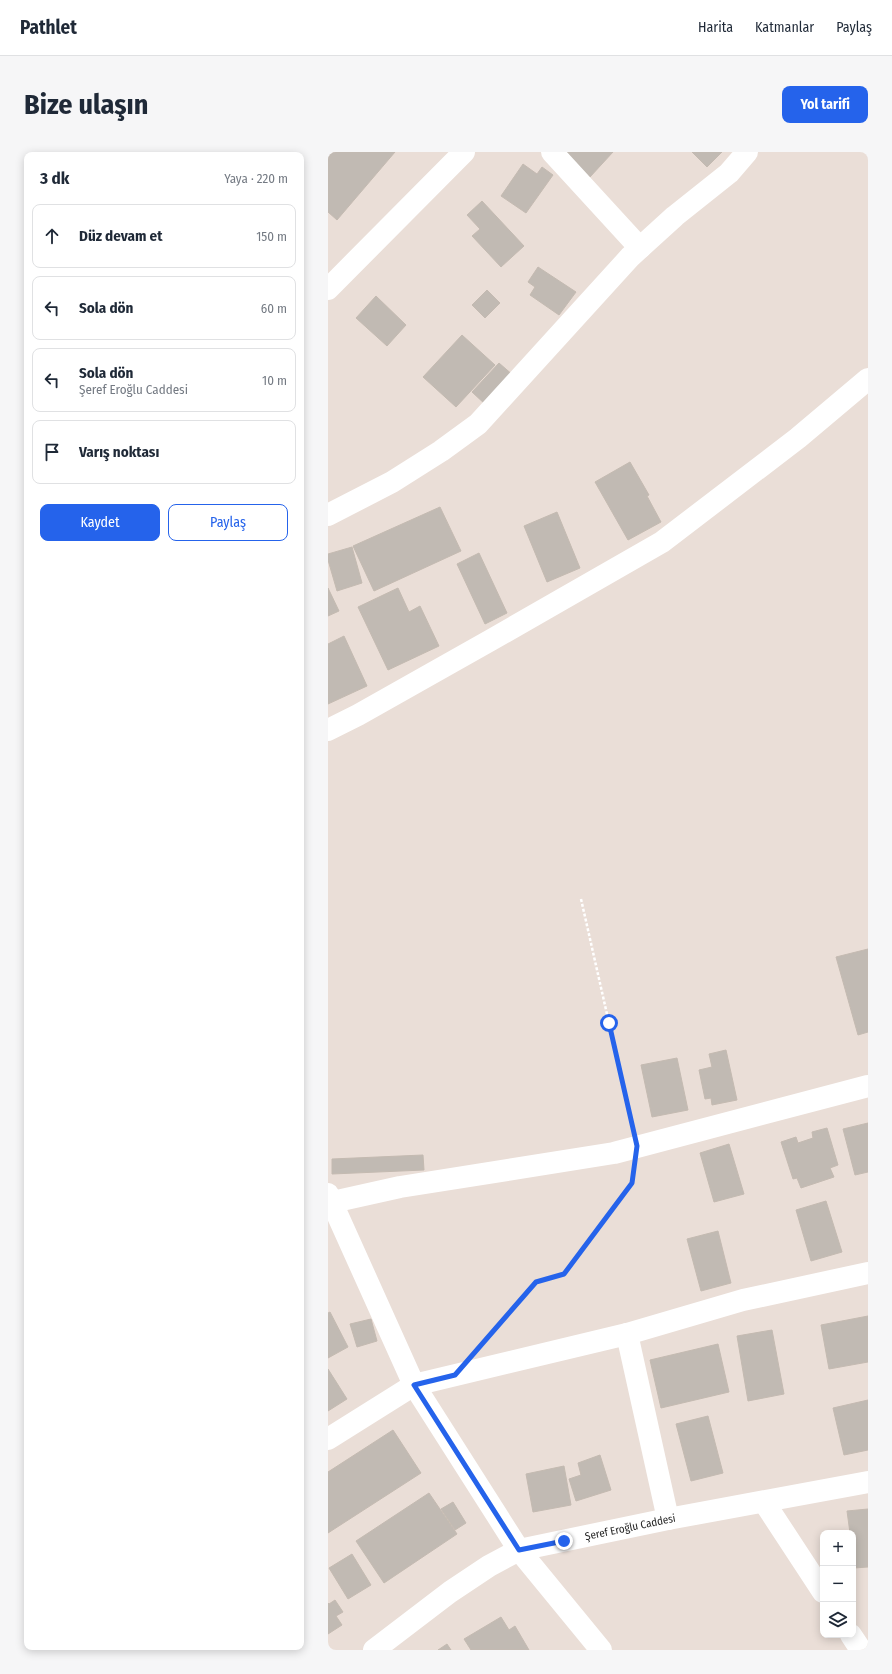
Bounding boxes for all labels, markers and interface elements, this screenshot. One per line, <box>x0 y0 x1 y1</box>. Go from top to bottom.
text: Pathlet <box>20 16 77 39</box>
text: Harita <box>698 19 733 36</box>
text: Katmanlar <box>755 19 814 36</box>
text: Paylaş <box>836 19 872 36</box>
button: Yol tarifi <box>782 86 868 123</box>
text: Bize ulaşın <box>24 88 148 121</box>
text: 3 dk <box>40 168 70 189</box>
text: Yaya · 220 m <box>224 171 288 186</box>
icon: ahead <box>41 225 63 247</box>
text: Düz devam et <box>79 227 162 245</box>
text: 150 m <box>256 229 287 244</box>
icon: left <box>41 297 63 319</box>
text: Sola dön <box>79 299 133 317</box>
text: 60 m <box>261 301 287 316</box>
text: Sola dön <box>79 364 133 382</box>
icon: left <box>41 369 63 391</box>
text: 10 m <box>262 373 287 388</box>
text: Şeref Eroğlu Caddesi <box>79 382 188 397</box>
icon: arrive <box>41 441 63 463</box>
text: Varış noktası <box>79 443 159 461</box>
button: Kaydet <box>40 504 160 541</box>
button: Paylaş <box>168 504 288 541</box>
route start <box>600 1014 618 1032</box>
street label: Şeref Eroğlu Caddesi <box>584 1511 677 1543</box>
map controls <box>820 1530 856 1638</box>
button: + <box>820 1530 856 1566</box>
route end <box>555 1532 573 1550</box>
button: − <box>820 1566 856 1602</box>
button: layers <box>820 1602 856 1638</box>

